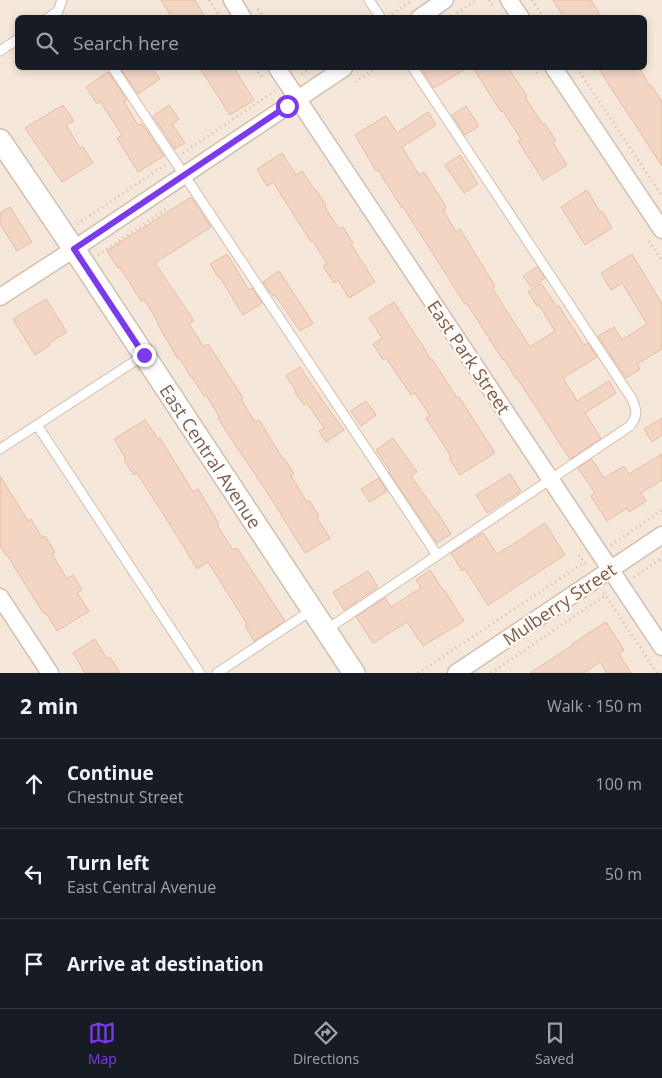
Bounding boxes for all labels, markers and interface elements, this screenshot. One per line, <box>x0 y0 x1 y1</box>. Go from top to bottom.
search box <box>15 15 647 70</box>
icon: search <box>33 29 61 57</box>
text: Search here <box>73 30 179 56</box>
route start <box>276 95 299 118</box>
street label: East Park Street <box>422 295 516 419</box>
route end <box>133 344 156 367</box>
street label: East Central Avenue <box>155 379 267 533</box>
street label: Mulberry Street <box>498 557 620 651</box>
text: 2 min <box>20 692 78 720</box>
text: Walk · 150 m <box>547 695 642 717</box>
text: Continue <box>67 760 154 786</box>
icon: ahead <box>20 770 48 798</box>
text: 100 m <box>596 773 642 795</box>
text: Chestnut Street <box>67 786 183 808</box>
text: Turn left <box>67 850 149 876</box>
icon: left <box>20 860 48 888</box>
text: 50 m <box>605 863 642 885</box>
text: East Central Avenue <box>67 876 216 898</box>
icon: arrive <box>20 950 48 978</box>
text: Arrive at destination <box>67 951 264 977</box>
tab: Map <box>88 1019 117 1068</box>
tab: Directions <box>293 1019 359 1068</box>
tab: Saved <box>535 1019 574 1068</box>

